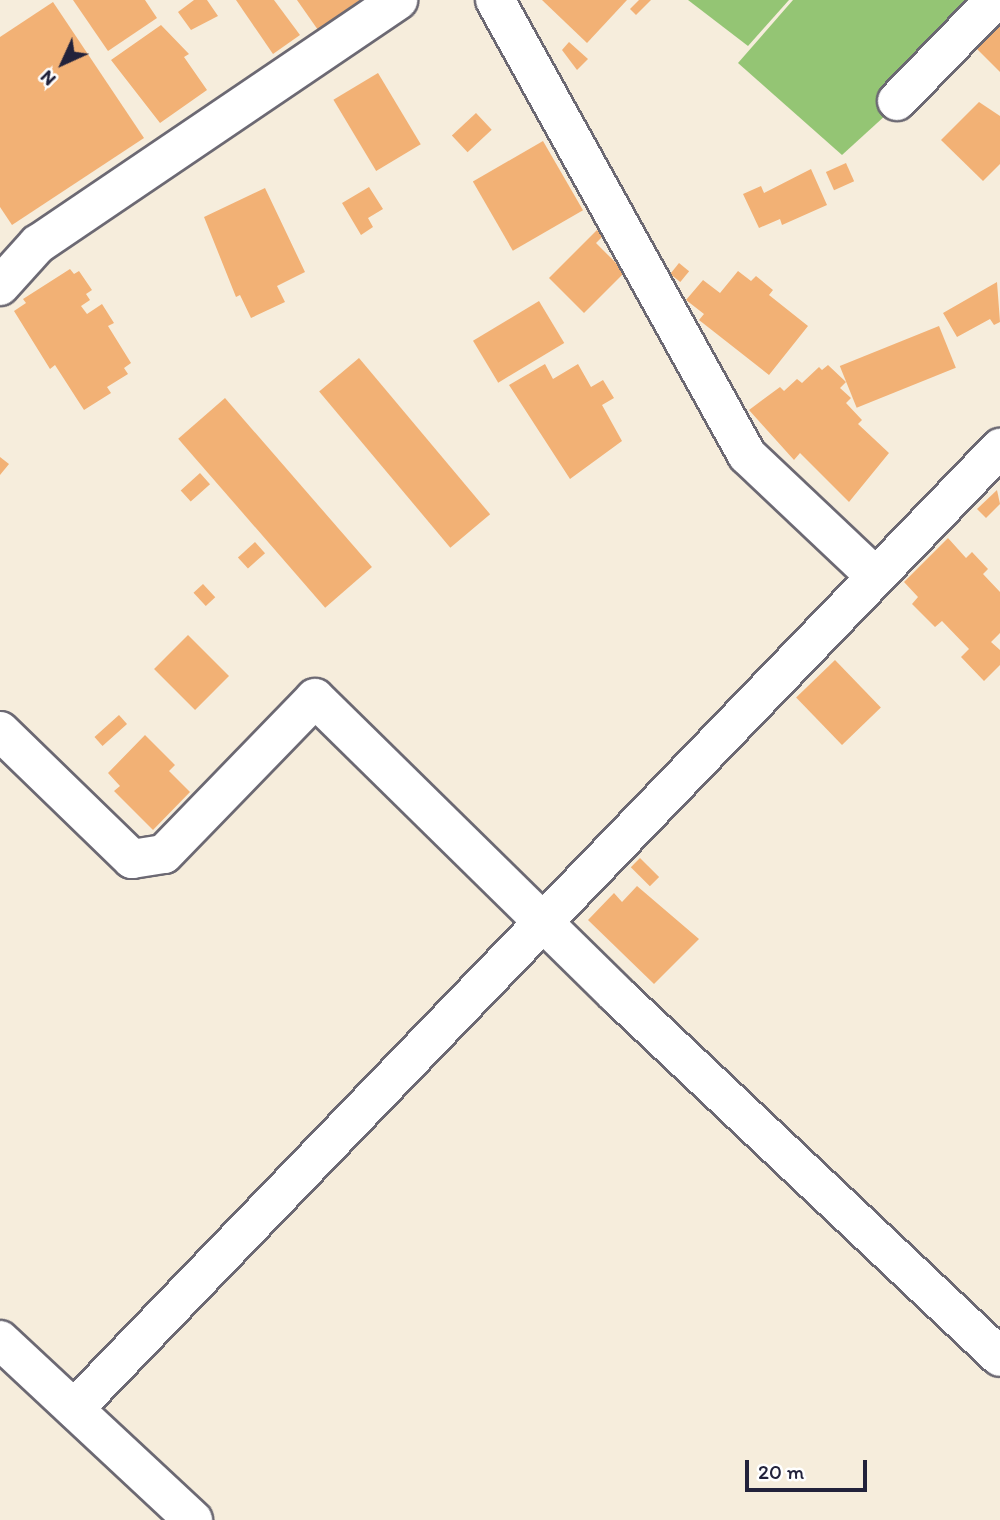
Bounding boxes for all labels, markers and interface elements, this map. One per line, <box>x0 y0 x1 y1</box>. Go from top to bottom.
north arrow <box>28 28 98 98</box>
text: N <box>35 66 60 91</box>
scale bar <box>748 1446 870 1490</box>
text: 20 m <box>758 1459 804 1484</box>

